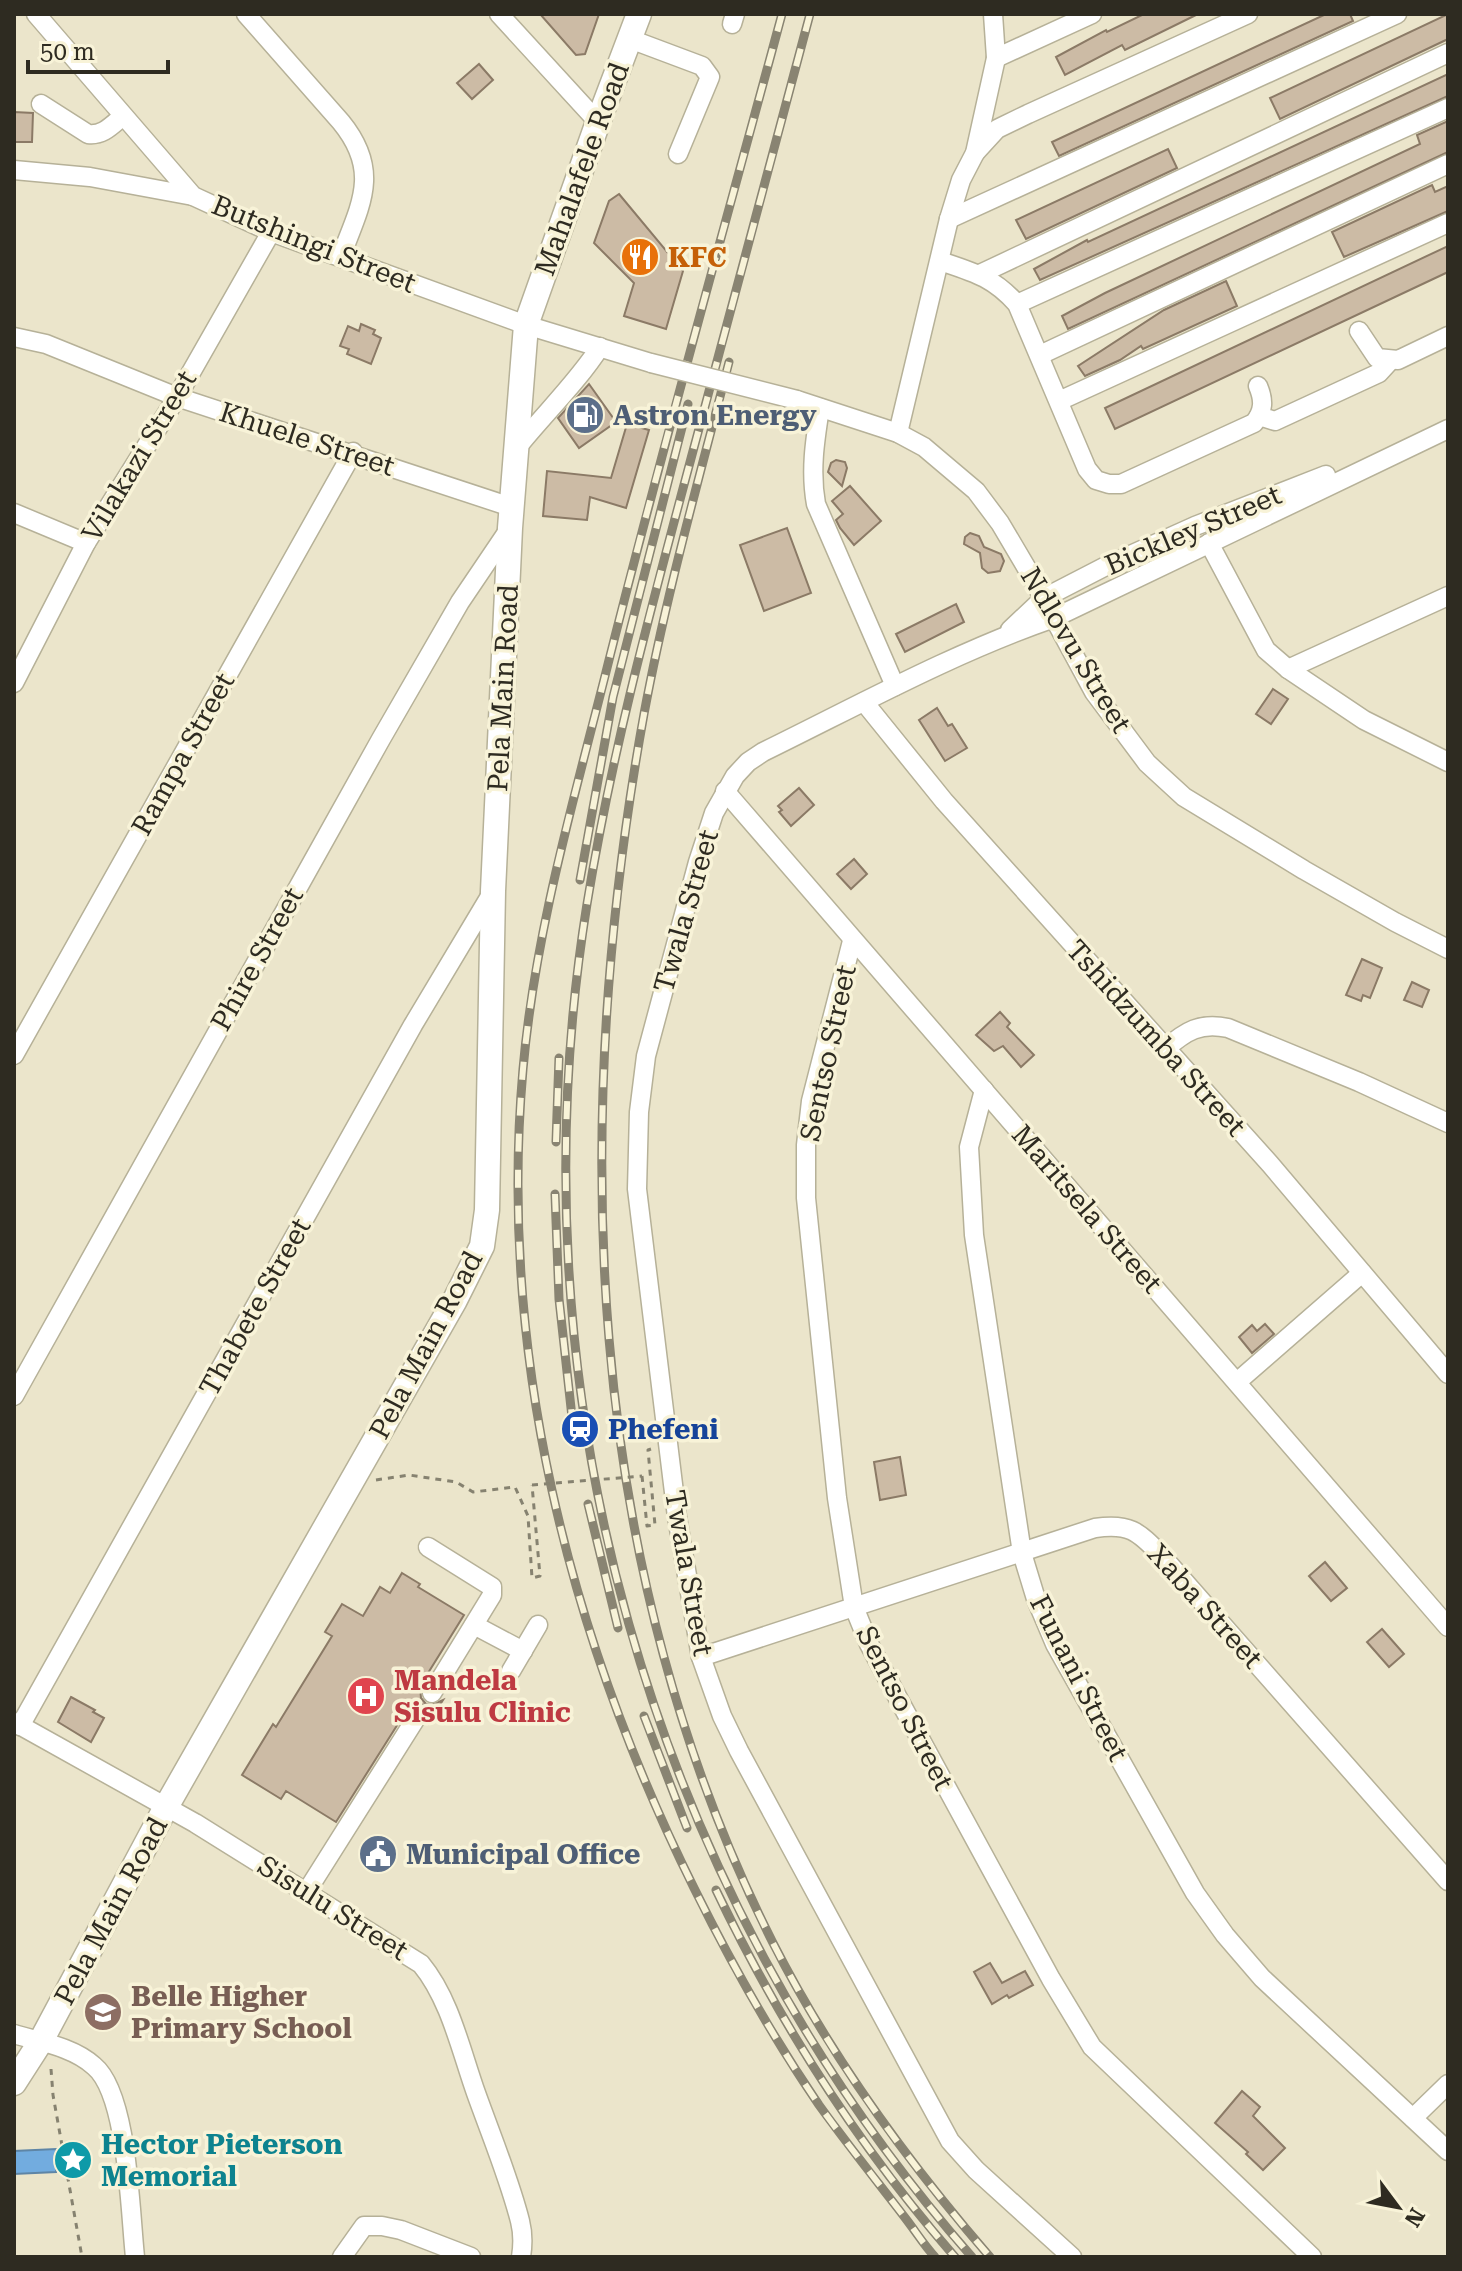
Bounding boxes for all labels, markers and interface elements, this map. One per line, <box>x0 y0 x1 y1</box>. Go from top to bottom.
scale bar <box>28 24 168 74</box>
text: 50 m <box>40 38 95 66</box>
street label: Mahalafele Road <box>528 58 636 280</box>
street label: Butshingi Street <box>207 188 421 300</box>
restaurant icon: KFC <box>619 236 661 278</box>
place label: KFC <box>668 241 727 274</box>
street label: Vilakazi Street <box>75 364 203 548</box>
fuel station icon: Astron Energy <box>564 394 606 436</box>
street label: Khuele Street <box>215 395 399 483</box>
place label: Astron Energy <box>613 399 817 432</box>
street label: Bickley Street <box>1100 478 1286 582</box>
street label: Ndlovu Street <box>1014 561 1138 739</box>
street label: Pela Main Road <box>481 583 525 793</box>
street label: Rampa Street <box>125 667 241 841</box>
street label: Twala Street <box>647 826 725 996</box>
street label: Phire Street <box>204 882 310 1036</box>
street label: Tshidzumba Street <box>1059 933 1253 1143</box>
street label: Sentso Street <box>793 962 863 1144</box>
street label: Maritsela Street <box>1005 1118 1169 1300</box>
street label: Thabete Street <box>192 1212 318 1402</box>
street label: Pela Main Road <box>363 1245 489 1445</box>
station icon: Phefeni <box>559 1408 601 1450</box>
place label: Phefeni <box>608 1413 719 1446</box>
street label: Twala Street <box>658 1487 720 1659</box>
street label: Xaba Street <box>1141 1537 1269 1675</box>
street label: Funani Street <box>1023 1589 1135 1767</box>
street label: Sentso Street <box>850 1621 960 1795</box>
place label: Mandela Sisulu Clinic <box>394 1664 571 1729</box>
hospital icon: Mandela Sisulu Clinic <box>345 1675 387 1717</box>
street label: Pela Main Road <box>48 1811 174 2011</box>
public building icon: Municipal Office <box>357 1833 399 1875</box>
place label: Municipal Office <box>406 1838 641 1871</box>
street label: Sisulu Street <box>252 1849 414 1967</box>
place label: Belle Higher Primary School <box>131 1980 352 2045</box>
school or university icon: Belle Higher Primary School <box>82 1991 124 2033</box>
place label: Hector Pieterson Memorial <box>101 2128 343 2193</box>
place icon: Hector Pieterson Memorial <box>52 2139 94 2181</box>
north arrow <box>1358 2167 1438 2247</box>
text: N <box>1399 2204 1430 2231</box>

